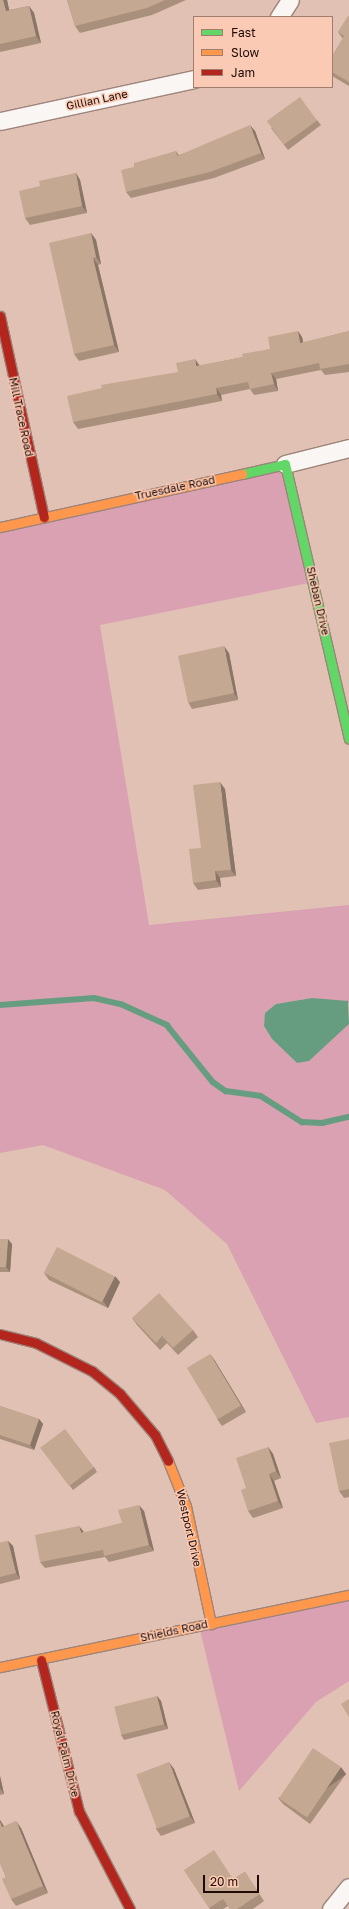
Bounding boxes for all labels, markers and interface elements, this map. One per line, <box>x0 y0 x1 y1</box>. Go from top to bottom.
legend <box>193 16 333 88</box>
text: Fast <box>231 25 256 40</box>
text: Slow <box>231 45 259 60</box>
text: Jam <box>231 65 255 80</box>
street label: Gillian Lane <box>65 87 129 113</box>
street label: Mill Trace Road <box>6 376 36 458</box>
street label: Truesdale Road <box>134 473 216 503</box>
street label: Sheban Drive <box>304 565 332 637</box>
street label: Westport Drive <box>174 1488 204 1568</box>
street label: Shields Road <box>139 1617 209 1645</box>
street label: Royal Palm Drive <box>48 1709 82 1799</box>
scale bar <box>205 1867 261 1893</box>
text: 20 m <box>210 1874 238 1889</box>

